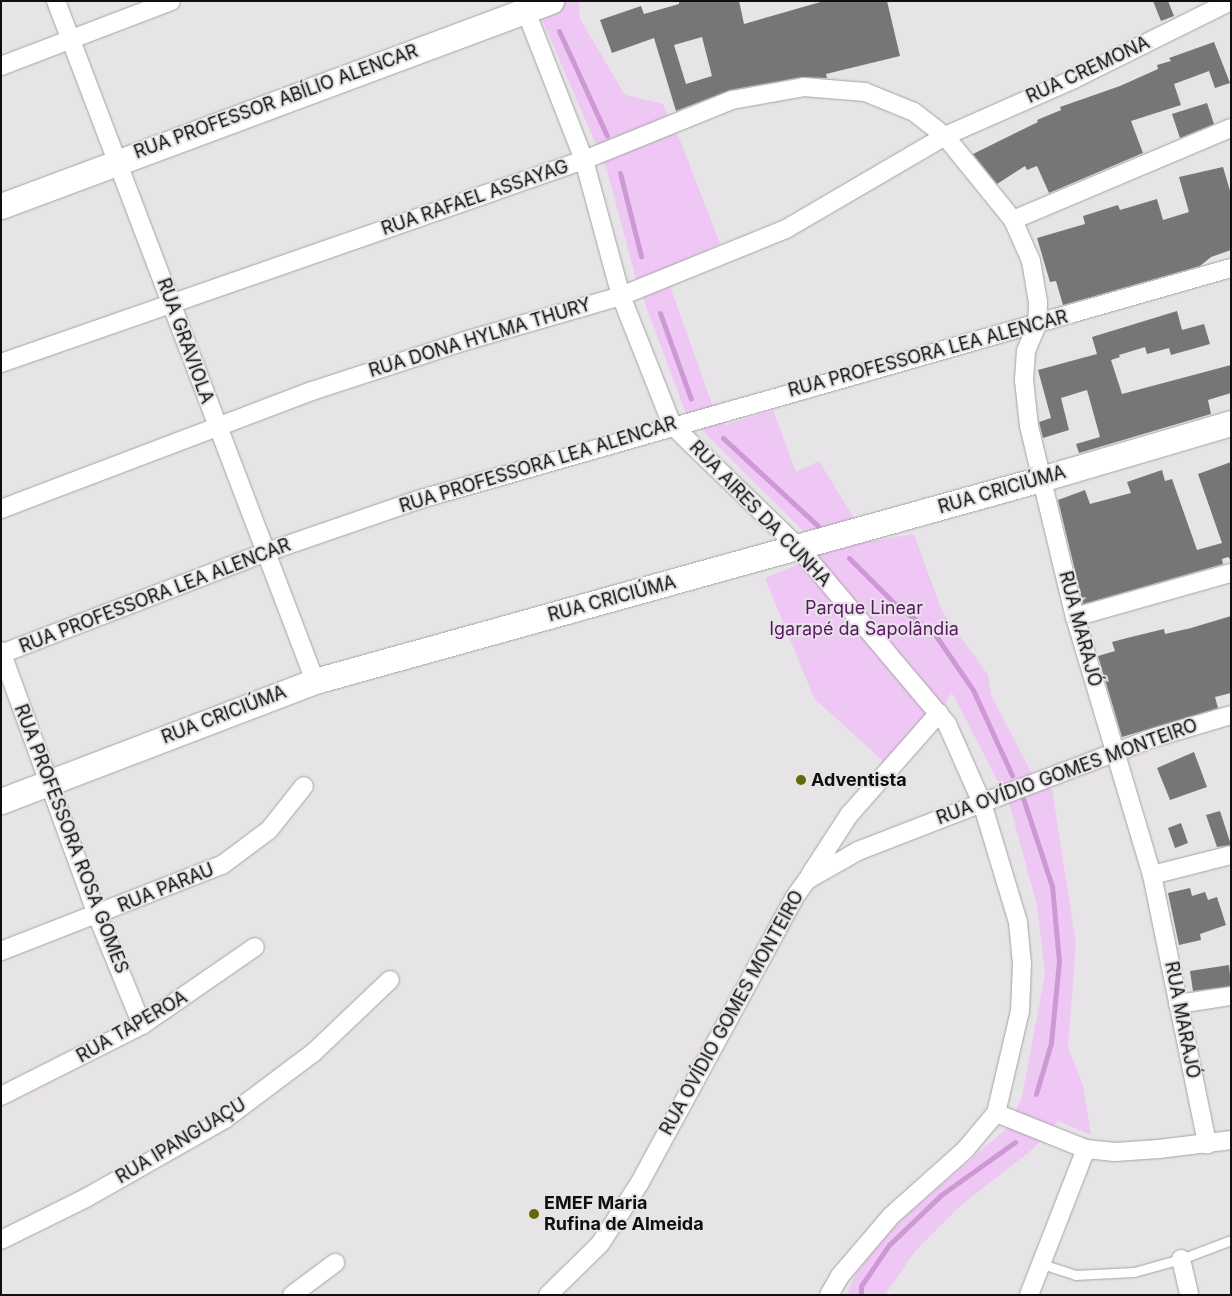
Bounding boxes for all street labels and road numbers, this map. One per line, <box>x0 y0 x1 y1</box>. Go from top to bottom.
street label: RUA CREMONA <box>1023 32 1153 108</box>
street label: RUA PROFESSOR ABÍLIO ALENCAR <box>131 40 421 164</box>
street label: RUA RAFAEL ASSAYAG <box>379 156 571 240</box>
street label: RUA GRAVIOLA <box>152 275 218 407</box>
street label: RUA DONA HYLMA THURY <box>366 294 594 382</box>
street label: RUA PROFESSORA LEA ALENCAR <box>786 306 1070 402</box>
street label: RUA PROFESSORA LEA ALENCAR <box>397 412 679 518</box>
street label: RUA AIRES DA CUNHA <box>685 437 835 591</box>
street label: RUA CRICIÚMA <box>936 461 1068 519</box>
street label: RUA PROFESSORA LEA ALENCAR <box>16 534 294 658</box>
street label: RUA MARAJÓ <box>1054 569 1106 689</box>
street label: RUA CRICIÚMA <box>546 572 678 626</box>
street label: RUA CRICIÚMA <box>159 681 289 749</box>
street label: RUA PROFESSORA ROSA GOMES <box>10 701 132 977</box>
street label: RUA OVÍDIO GOMES MONTEIRO <box>934 715 1200 829</box>
street label: RUA PARAU <box>115 859 217 917</box>
street label: RUA OVÍDIO GOMES MONTEIRO <box>656 887 808 1139</box>
street label: RUA MARAJÓ <box>1160 960 1204 1080</box>
street label: RUA TAPEROA <box>73 987 191 1067</box>
street label: RUA IPANGUAÇU <box>112 1094 250 1188</box>

